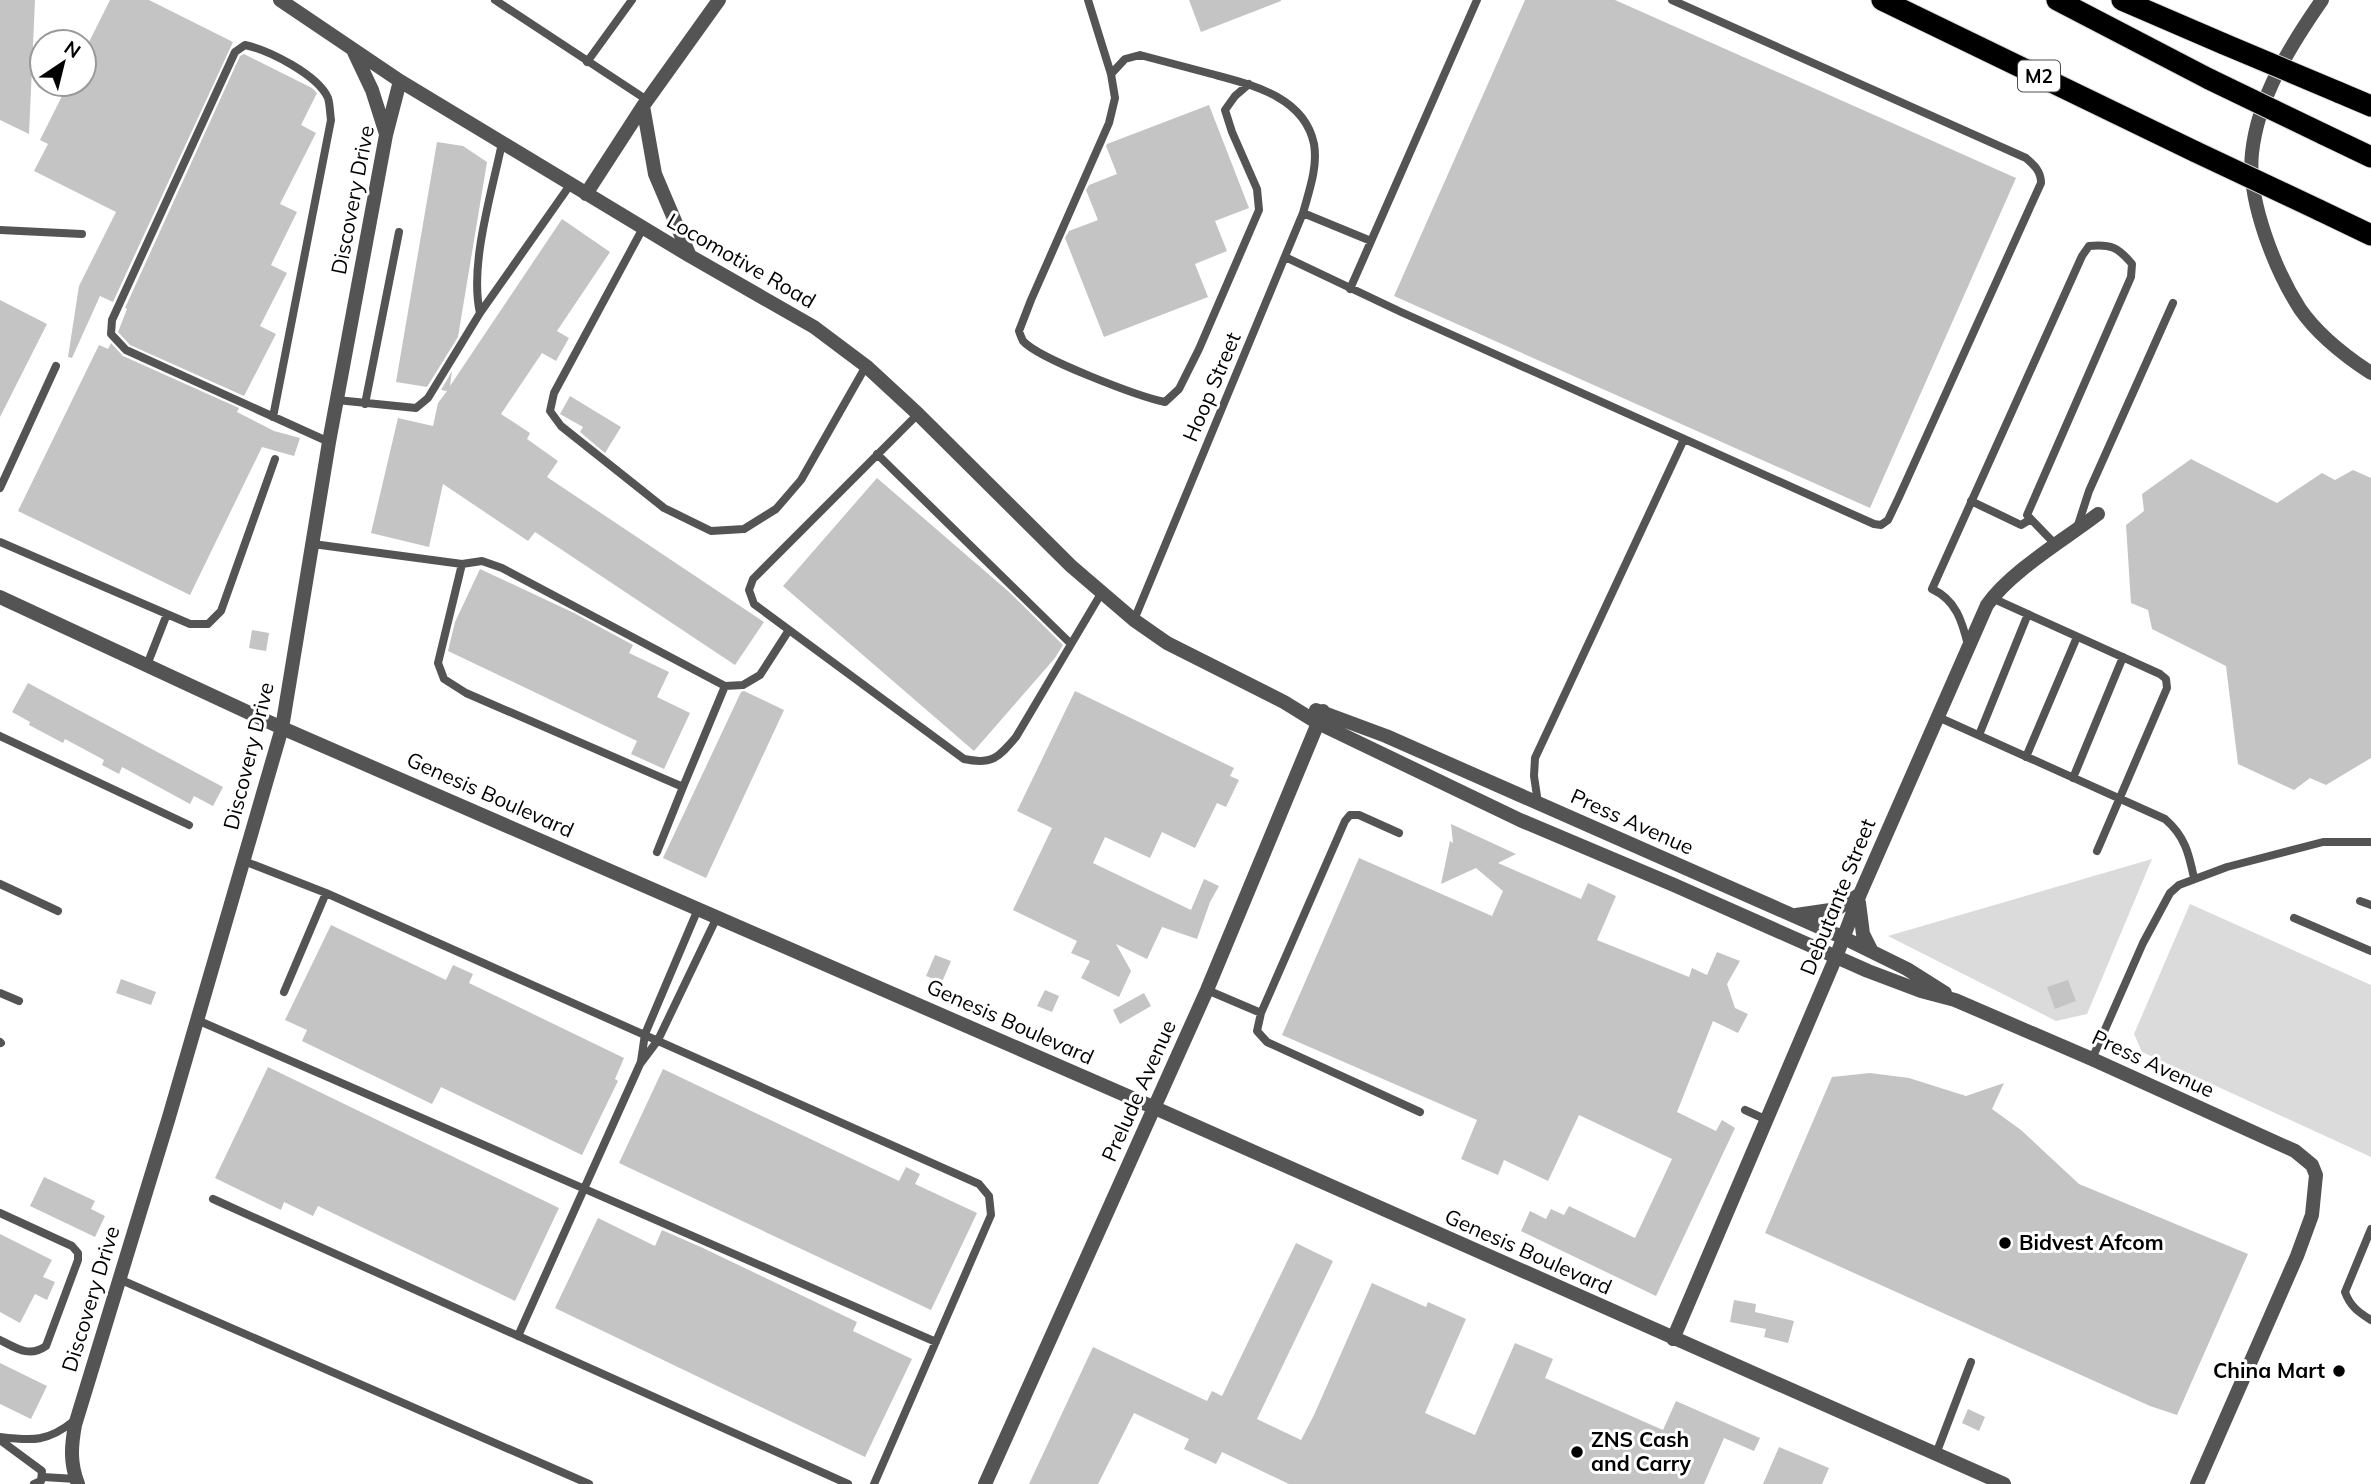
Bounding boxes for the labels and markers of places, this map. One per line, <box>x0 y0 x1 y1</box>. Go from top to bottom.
place label: Bidvest Afcom <box>2019 1229 2164 1255</box>
marker: Bidvest Afcom <box>1997 1235 2013 1251</box>
place label: China Mart <box>2213 1357 2325 1383</box>
marker: China Mart <box>2331 1363 2347 1379</box>
place label: ZNS Cash and Carry <box>1591 1426 1692 1476</box>
marker: ZNS Cash and Carry <box>1569 1444 1585 1460</box>

